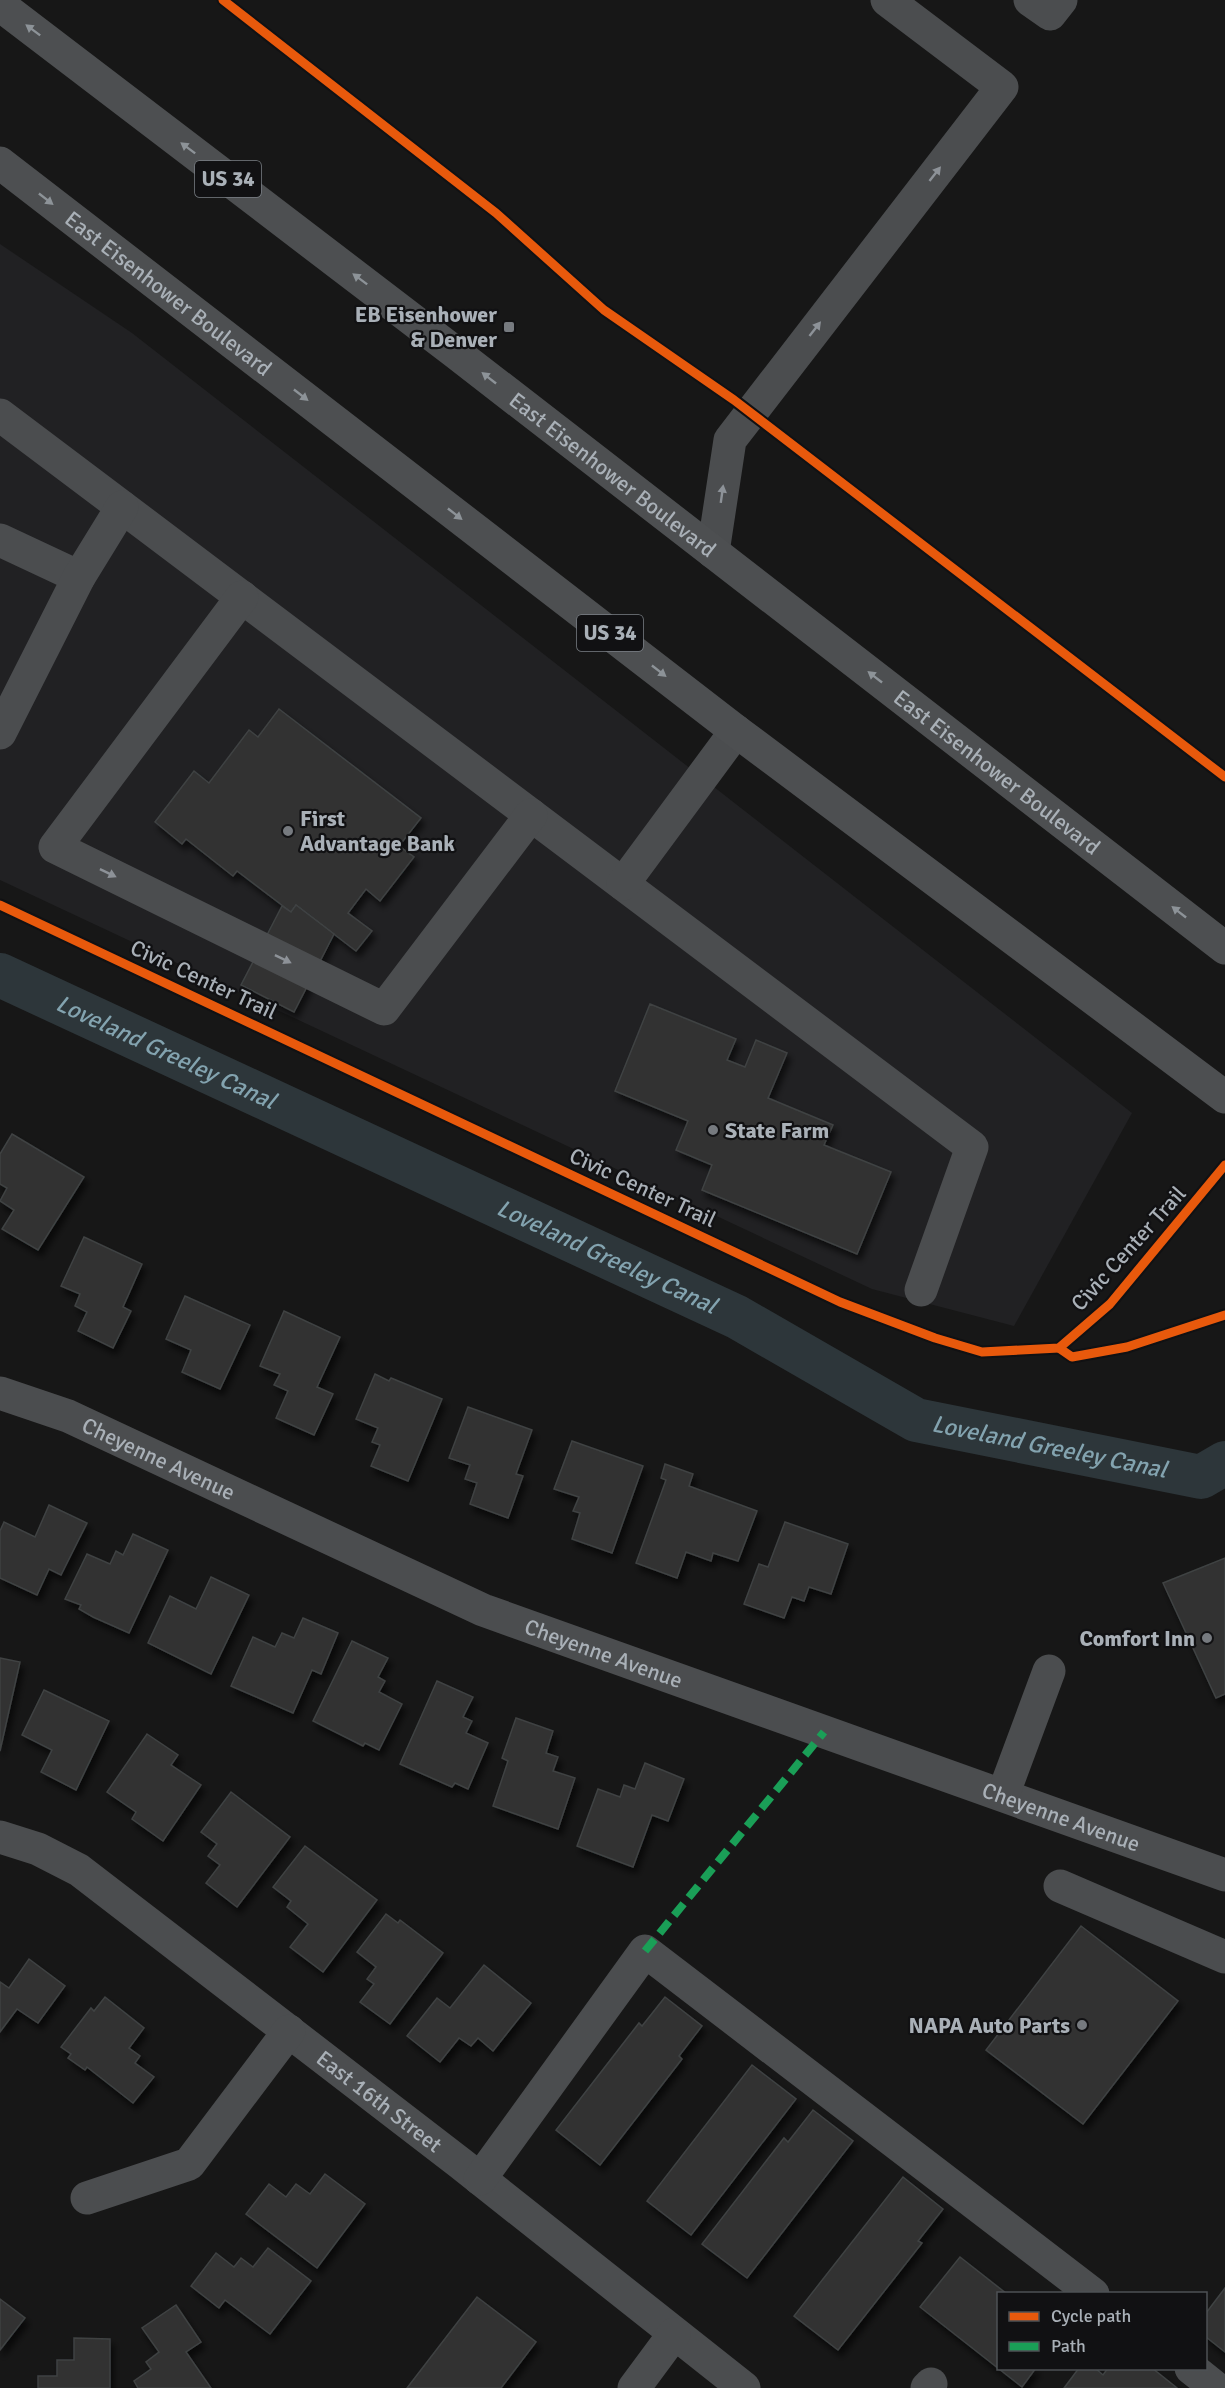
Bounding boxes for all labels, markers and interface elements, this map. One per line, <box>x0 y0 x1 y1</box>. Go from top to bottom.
one-way arrow <box>25 23 41 36</box>
one-way arrow <box>180 142 196 155</box>
road number: US 34 <box>195 161 261 197</box>
one-way arrow <box>928 167 940 182</box>
one-way arrow <box>39 192 54 204</box>
street label: East Eisenhower Boulevard <box>60 205 277 382</box>
one-way arrow <box>352 274 367 286</box>
place label: EB Eisenhower & Denver <box>355 301 497 353</box>
marker: EB Eisenhower & Denver <box>502 320 516 334</box>
one-way arrow <box>809 321 821 336</box>
one-way arrow <box>481 372 497 384</box>
street label: East Eisenhower Boulevard <box>504 386 721 563</box>
one-way arrow <box>293 388 308 400</box>
one-way arrow <box>717 484 726 503</box>
one-way arrow <box>447 507 463 520</box>
road number: US 34 <box>577 615 643 651</box>
one-way arrow <box>652 665 667 677</box>
one-way arrow <box>868 672 883 684</box>
street label: East Eisenhower Boulevard <box>888 684 1106 861</box>
place label: First Advantage Bank <box>300 805 455 857</box>
marker: First Advantage Bank <box>281 824 295 838</box>
one-way arrow <box>99 868 116 878</box>
one-way arrow <box>1171 907 1186 919</box>
street label: Civic Center Trail <box>126 934 281 1025</box>
one-way arrow <box>274 954 291 963</box>
water label: Loveland Greeley Canal <box>51 988 282 1117</box>
place label: State Farm <box>725 1117 829 1144</box>
marker: State Farm <box>706 1123 720 1137</box>
street label: Civic Center Trail <box>565 1142 720 1233</box>
street label: Civic Center Trail <box>1065 1180 1192 1316</box>
water label: Loveland Greeley Canal <box>492 1193 723 1321</box>
water label: Loveland Greeley Canal <box>929 1409 1171 1485</box>
street label: Cheyenne Avenue <box>78 1412 239 1506</box>
street label: Cheyenne Avenue <box>521 1613 686 1694</box>
place label: Comfort Inn <box>1079 1625 1195 1652</box>
marker: Comfort Inn <box>1200 1631 1214 1645</box>
street label: Cheyenne Avenue <box>979 1776 1144 1858</box>
place label: NAPA Auto Parts <box>909 2012 1070 2039</box>
marker: NAPA Auto Parts <box>1075 2018 1089 2032</box>
street label: East 16th Street <box>311 2045 448 2158</box>
legend <box>997 2292 1207 2370</box>
text: Cycle path <box>1051 2305 1131 2327</box>
text: Path <box>1051 2335 1086 2357</box>

